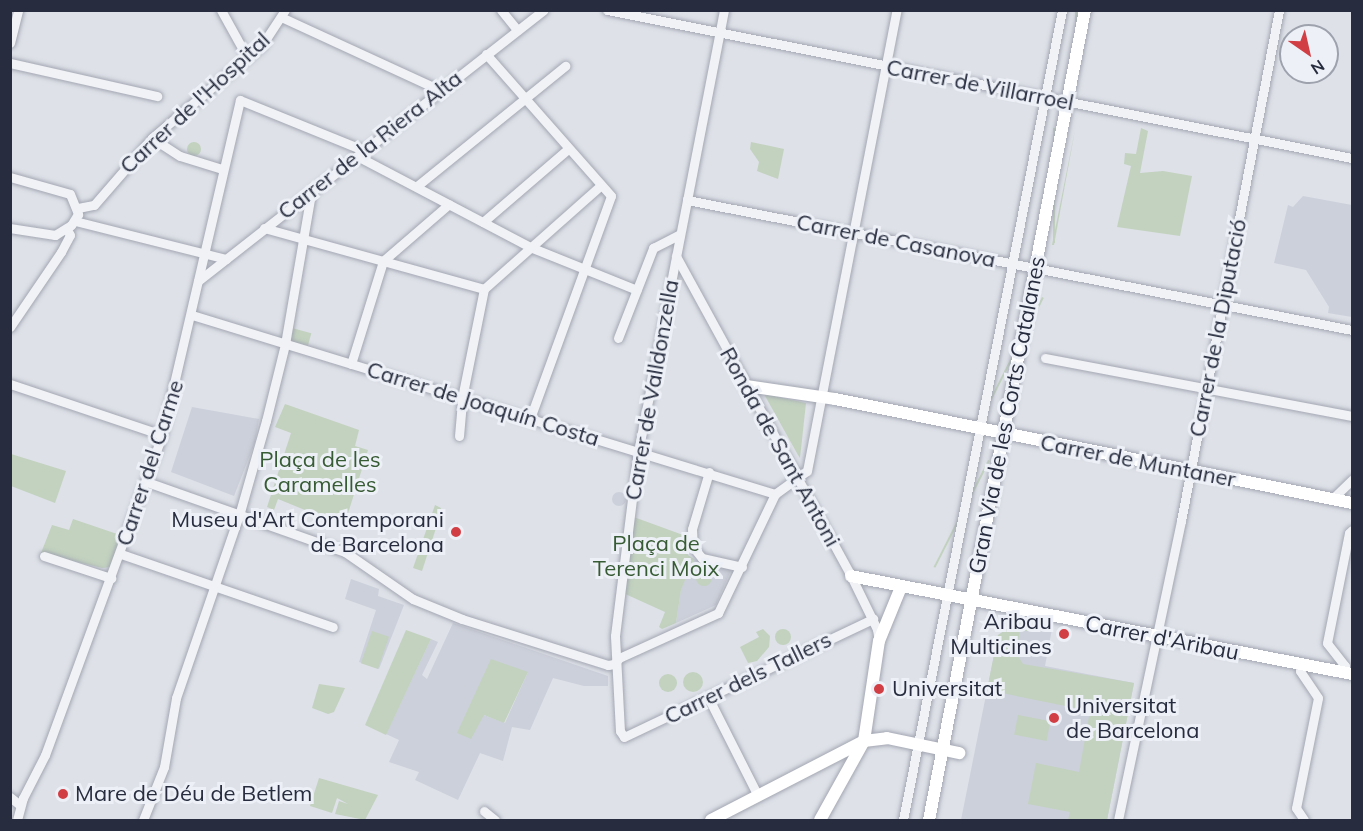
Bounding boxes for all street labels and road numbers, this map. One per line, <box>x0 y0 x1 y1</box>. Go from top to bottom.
street label: Carrer de l'Hospital <box>115 27 275 179</box>
street label: Carrer de Villarroel <box>884 54 1076 116</box>
street label: Carrer de la Riera Alta <box>273 65 467 225</box>
street label: Carrer de Casanova <box>794 209 998 273</box>
street label: Carrer de la Diputació <box>1184 217 1252 439</box>
street label: Gran Via de les Corts Catalanes <box>963 254 1051 576</box>
street label: Carrer de Valldonzella <box>620 278 684 502</box>
street label: Ronda de Sant Antoni <box>714 343 846 551</box>
street label: Carrer de Joaquín Costa <box>364 356 602 452</box>
street label: Carrer del Carme <box>111 377 189 549</box>
street label: Carrer de Muntaner <box>1038 429 1238 493</box>
street label: Carrer d'Aribau <box>1083 610 1241 666</box>
street label: Carrer dels Tallers <box>660 626 836 730</box>

